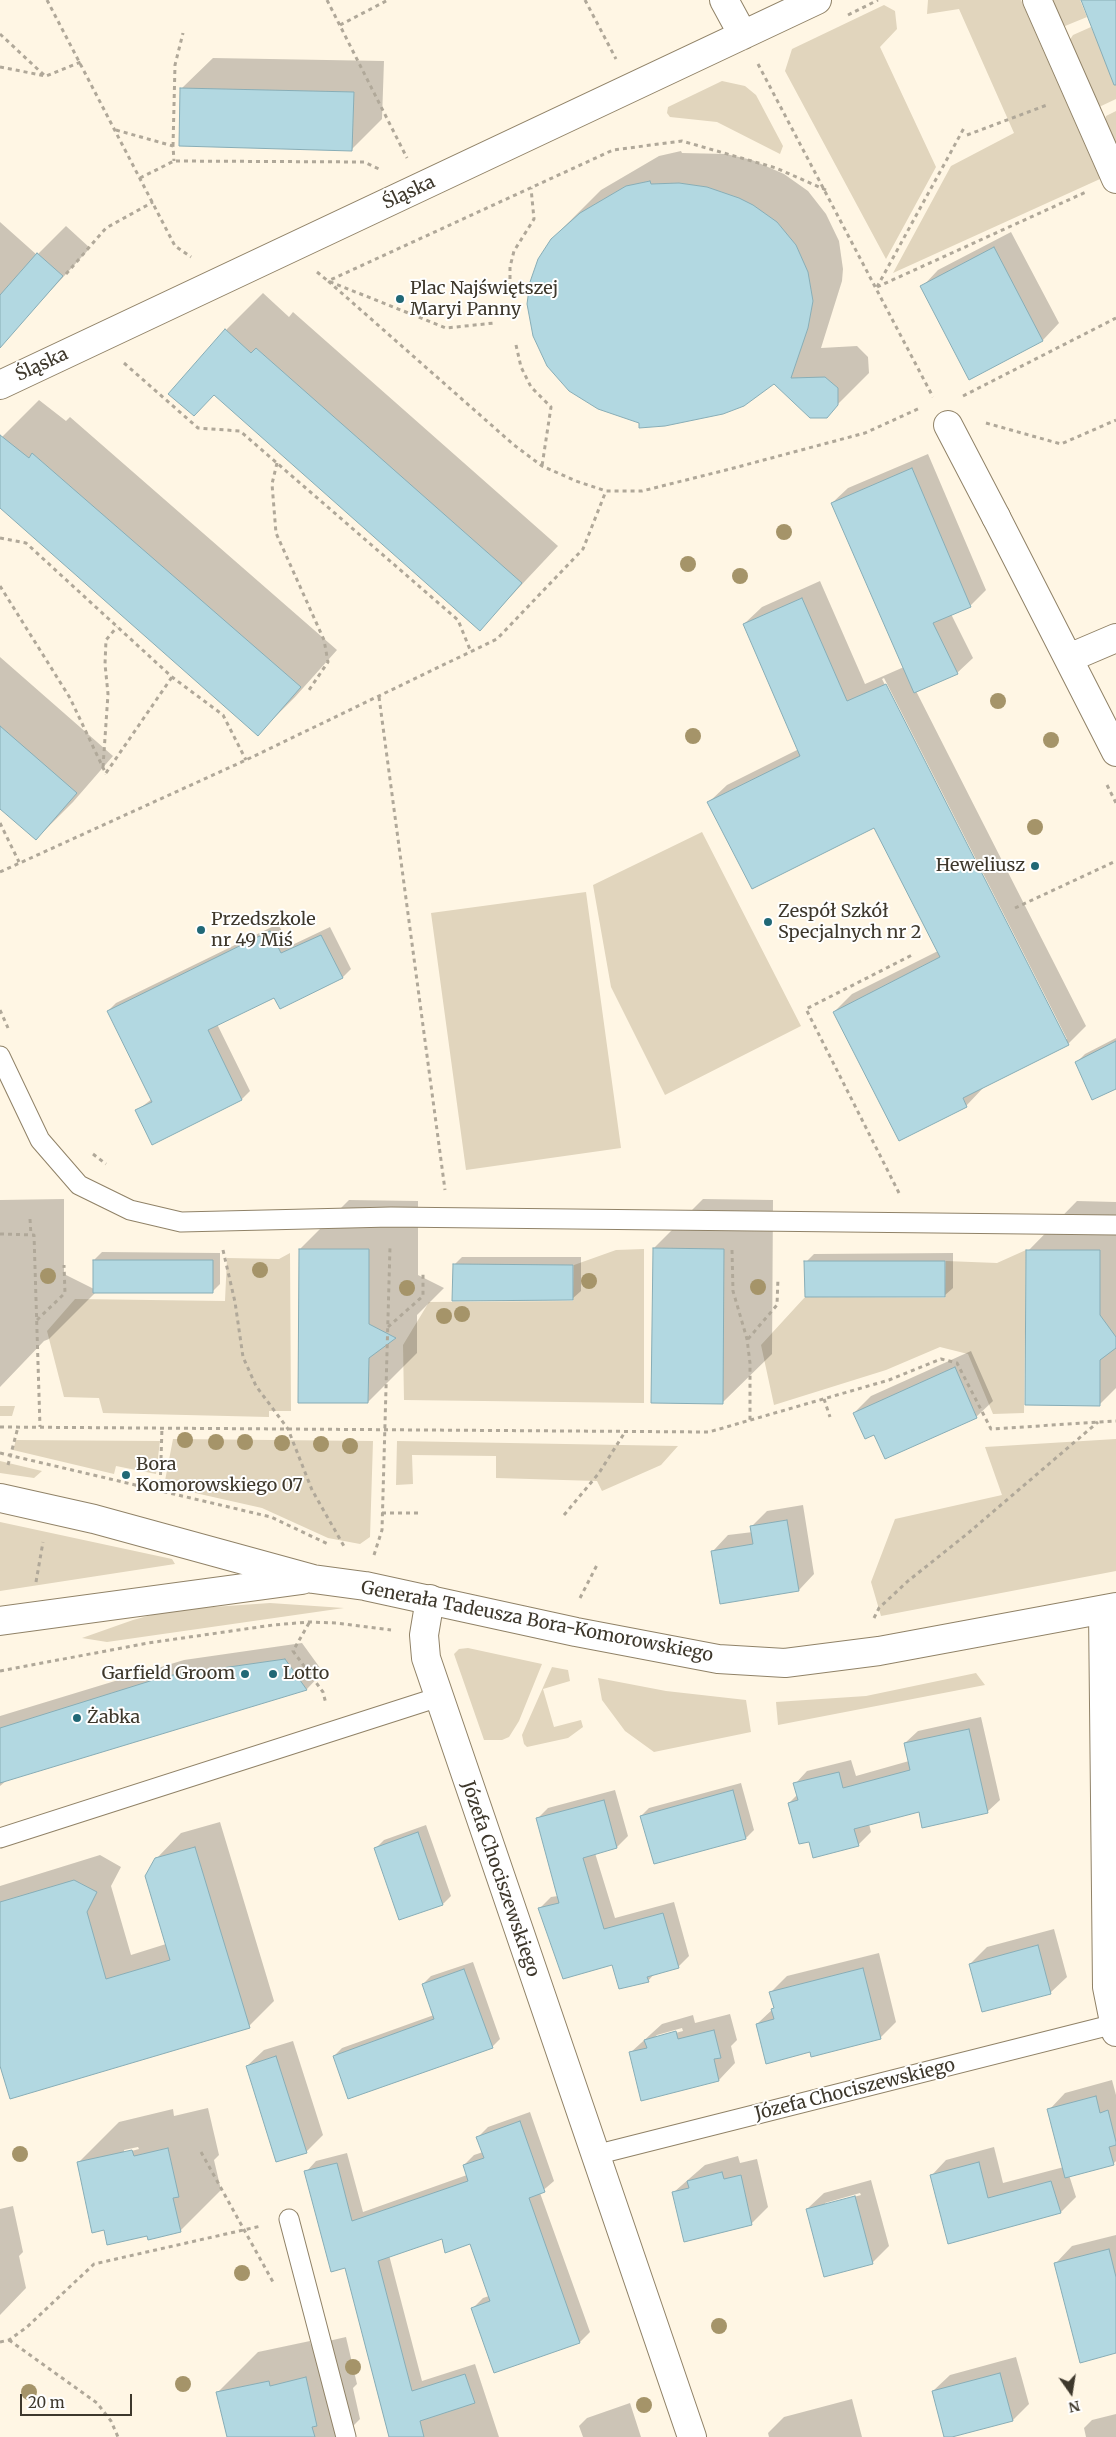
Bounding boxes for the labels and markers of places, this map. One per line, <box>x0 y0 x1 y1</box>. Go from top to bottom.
place label: Plac Najświętszej Maryi Panny <box>410 278 558 320</box>
marker: Plac Najświętszej Maryi Panny <box>394 293 406 305</box>
place label: Heweliusz <box>936 855 1025 877</box>
marker: Heweliusz <box>1029 860 1041 872</box>
place label: Zespół Szkół Specjalnych nr 2 <box>778 901 921 944</box>
place label: Przedszkole nr 49 Miś <box>211 909 316 952</box>
marker: Zespół Szkół Specjalnych nr 2 <box>762 916 774 928</box>
marker: Przedszkole nr 49 Miś <box>195 924 207 936</box>
place label: Bora Komorowskiego 07 <box>136 1454 303 1496</box>
marker: Bora Komorowskiego 07 <box>120 1469 132 1481</box>
place label: Garfield Groom <box>102 1663 235 1685</box>
place label: Lotto <box>283 1663 329 1685</box>
marker: Garfield Groom <box>239 1668 251 1680</box>
marker: Lotto <box>267 1668 279 1680</box>
place label: Żabka <box>87 1707 140 1729</box>
marker: Żabka <box>71 1712 83 1724</box>

